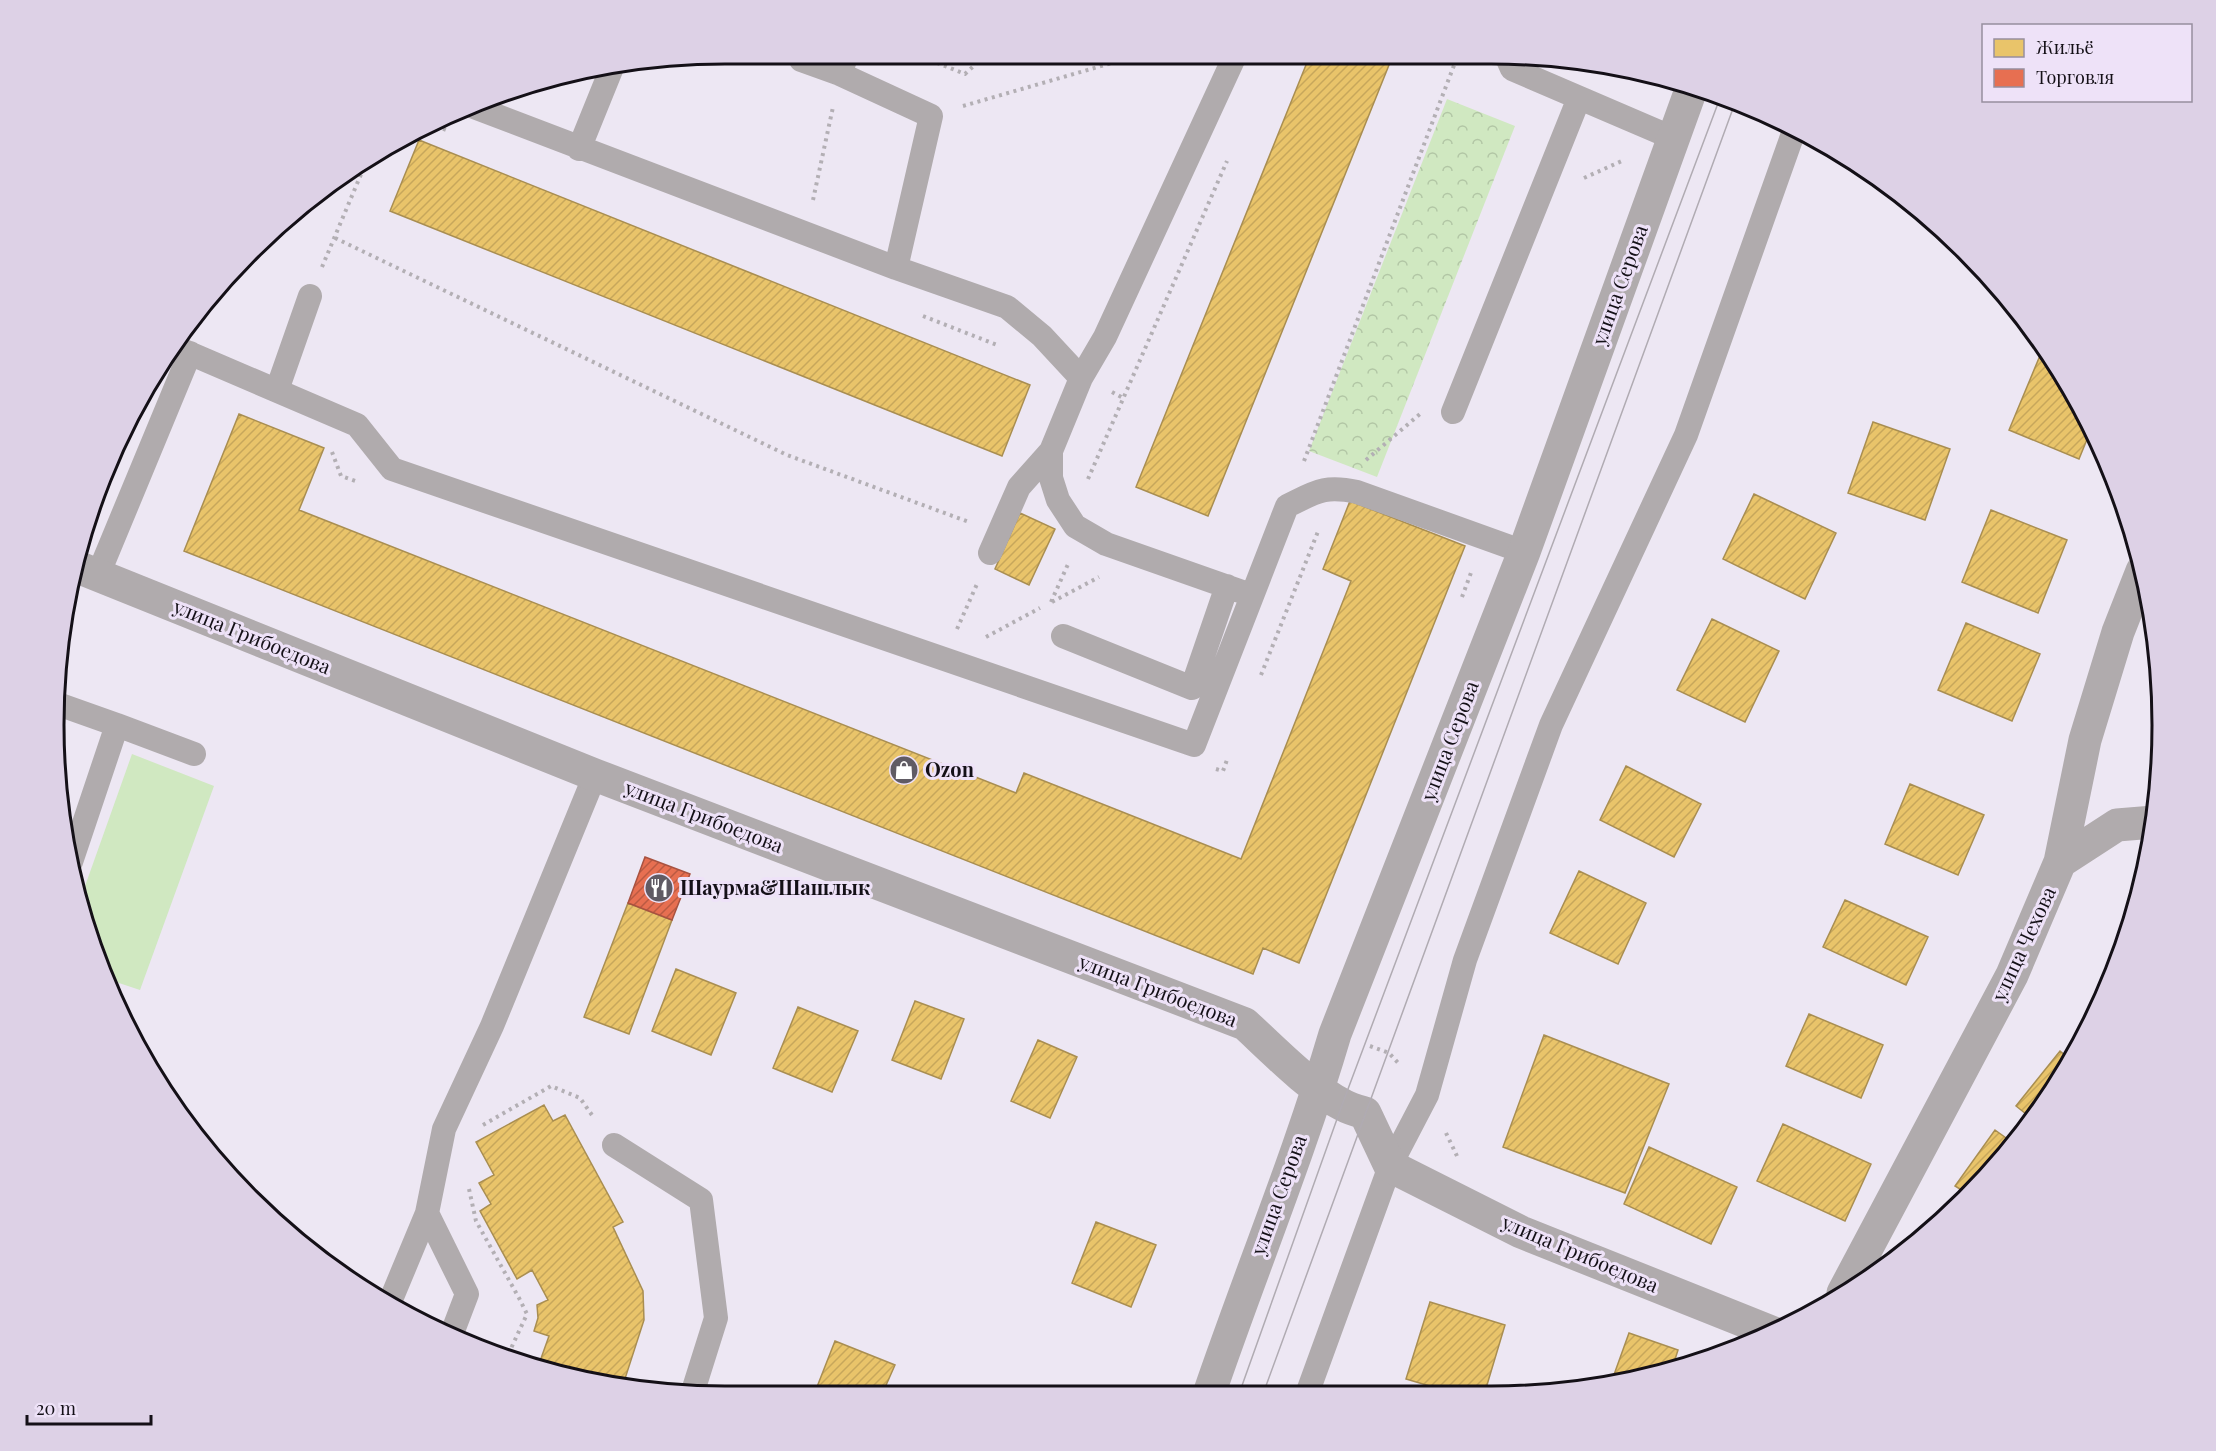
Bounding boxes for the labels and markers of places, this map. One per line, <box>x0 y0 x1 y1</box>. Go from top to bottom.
shop icon: Ozon <box>888 754 920 786</box>
place label: Ozon <box>925 755 975 782</box>
restaurant icon: Шаурма&Шашлык <box>643 872 675 904</box>
place label: Шаурма&Шашлык <box>680 873 871 900</box>

